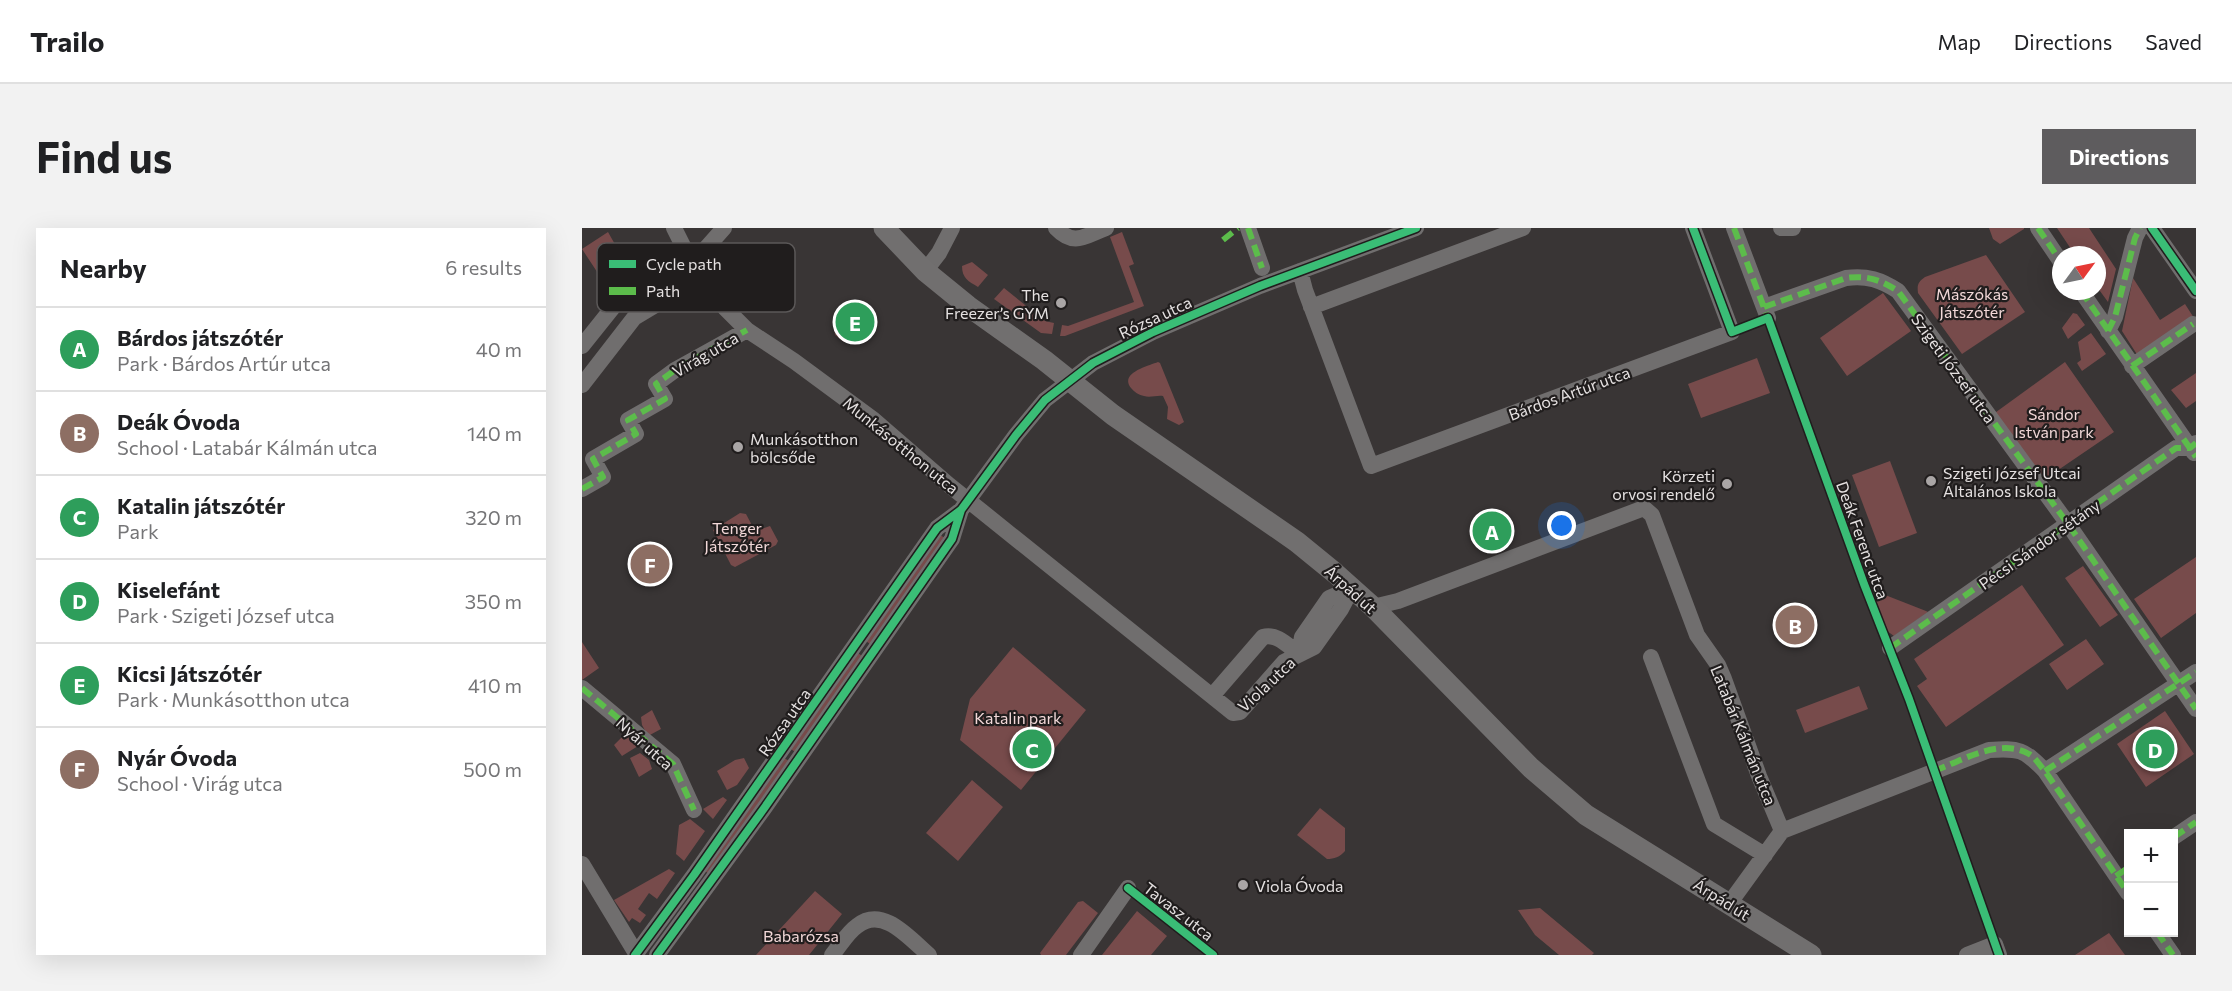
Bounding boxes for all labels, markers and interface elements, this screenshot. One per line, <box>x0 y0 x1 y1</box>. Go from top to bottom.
text: Trailo <box>30 24 105 58</box>
text: Map <box>1938 29 1981 54</box>
text: Directions <box>2014 29 2112 54</box>
text: Saved <box>2145 29 2202 54</box>
button: Directions <box>2042 129 2196 184</box>
text: Find us <box>36 130 172 182</box>
legend <box>597 243 795 312</box>
north arrow <box>2052 246 2106 300</box>
text: Nearby <box>60 252 147 283</box>
text: Cycle path <box>646 254 722 273</box>
text: 6 results <box>445 255 522 279</box>
text: Path <box>646 281 680 300</box>
park label: Mászókás Játszótér <box>1936 284 2008 321</box>
place label: The Freezer’s GYM <box>945 285 1049 322</box>
street label: Rózsa utca <box>1116 292 1194 342</box>
marker: The Freezer’s GYM <box>1054 296 1068 310</box>
pin: E <box>836 300 874 344</box>
street label: Szigeti József utca <box>1908 310 2000 426</box>
text: Bárdos játszótér <box>117 324 283 351</box>
street label: Virág utca <box>669 328 741 380</box>
text: A <box>72 337 87 361</box>
text: 40 m <box>476 337 522 361</box>
text: Park · Bárdos Artúr utca <box>117 351 331 375</box>
street label: Bárdos Artúr utca <box>1506 362 1632 424</box>
street label: Munkásotthon utca <box>840 393 962 497</box>
park label: Sándor István park <box>2014 404 2094 441</box>
text: Deák Óvoda <box>117 408 240 435</box>
text: B <box>73 421 86 445</box>
text: 140 m <box>467 421 522 445</box>
place label: Munkásotthon bölcsőde <box>750 429 858 466</box>
text: School · Latabár Kálmán utca <box>117 435 378 459</box>
marker: Munkásotthon bölcsőde <box>731 440 745 454</box>
place label: Szigeti József Utcai Általános Iskola <box>1943 463 2081 500</box>
place label: Körzeti orvosi rendelő <box>1612 466 1715 503</box>
marker: Szigeti József Utcai Általános Iskola <box>1924 474 1938 488</box>
marker: Körzeti orvosi rendelő <box>1720 477 1734 491</box>
street label: Deák Ferenc utca <box>1833 479 1893 601</box>
text: Katalin játszótér <box>117 492 285 519</box>
street label: Pécsi Sándor sétány <box>1975 495 2103 593</box>
text: C <box>73 505 86 529</box>
text: 320 m <box>465 505 522 529</box>
pin: A <box>1472 508 1512 554</box>
your location <box>1547 511 1576 540</box>
park label: Tenger Játszótér <box>704 518 770 555</box>
text: Park <box>117 519 159 543</box>
pin: F <box>630 542 670 586</box>
street label: Árpád út <box>1321 561 1381 617</box>
text: Kiselefánt <box>117 576 220 603</box>
text: D <box>72 589 87 613</box>
text: 350 m <box>465 589 522 613</box>
pin: B <box>1776 602 1814 648</box>
text: Park · Szigeti József utca <box>117 603 335 627</box>
street label: Viola utca <box>1233 653 1299 715</box>
text: Kicsi Játszótér <box>117 660 262 687</box>
street label: Latabár Kálmán utca <box>1707 662 1781 808</box>
text: E <box>74 673 85 697</box>
text: 410 m <box>468 673 522 697</box>
street label: Rózsa utca <box>754 685 814 759</box>
text: Park · Munkásotthon utca <box>117 687 350 711</box>
park label: Katalin park <box>974 708 1062 727</box>
street label: Nyár utca <box>613 713 677 773</box>
pin: C <box>1012 726 1052 772</box>
pin: D <box>2136 726 2174 772</box>
text: Nyár Óvoda <box>117 744 237 771</box>
text: F <box>74 757 85 781</box>
text: 500 m <box>463 757 522 781</box>
text: School · Virág utca <box>117 771 283 795</box>
map controls <box>2124 829 2178 937</box>
button: + <box>2124 829 2178 883</box>
street label: Árpád út <box>1690 874 1754 924</box>
place label: Viola Óvoda <box>1255 876 1343 895</box>
street label: Tavasz utca <box>1140 878 1218 944</box>
marker: Viola Óvoda <box>1236 878 1250 892</box>
button: − <box>2124 883 2178 937</box>
park label: Babarózsa <box>763 926 839 945</box>

